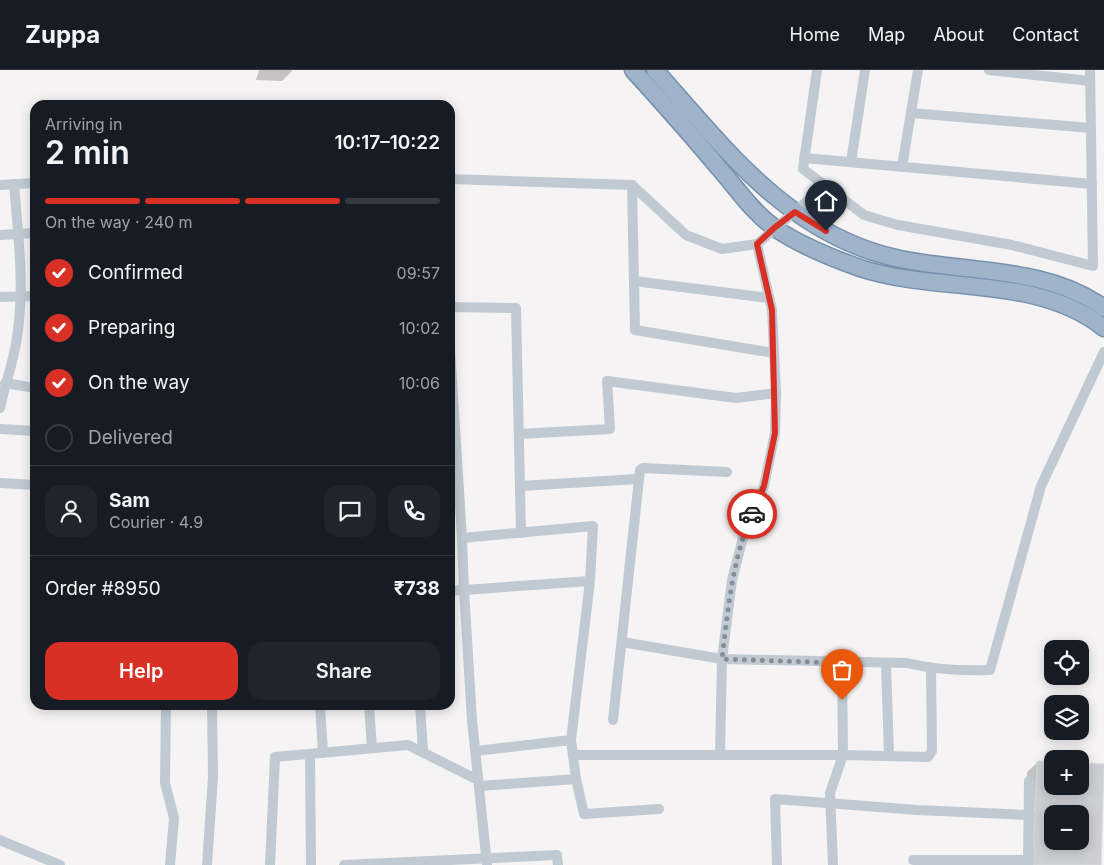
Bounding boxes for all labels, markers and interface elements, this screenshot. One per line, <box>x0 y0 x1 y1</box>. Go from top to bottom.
text: Zuppa <box>25 20 100 49</box>
text: Home <box>790 24 840 45</box>
text: Map <box>868 24 905 45</box>
text: About <box>933 24 984 45</box>
text: Contact <box>1012 24 1079 45</box>
text: Arriving in <box>45 114 122 134</box>
text: 10:17–10:22 <box>335 131 440 154</box>
text: 2 min <box>45 133 130 172</box>
pin <box>805 180 847 231</box>
icon: home <box>812 187 840 215</box>
text: On the way · 240 m <box>45 212 193 232</box>
icon: check <box>45 259 73 287</box>
text: Confirmed <box>88 261 183 284</box>
text: 09:57 <box>397 263 440 283</box>
icon: check <box>45 314 73 342</box>
text: Preparing <box>88 316 175 339</box>
text: 10:02 <box>399 318 440 338</box>
icon: check <box>45 369 73 397</box>
text: On the way <box>88 371 190 394</box>
text: 10:06 <box>399 373 440 393</box>
text: Delivered <box>88 426 173 449</box>
button: person <box>45 485 97 537</box>
button: chat <box>324 485 376 537</box>
button: phone <box>388 485 440 537</box>
text: Sam <box>109 489 150 512</box>
courier <box>727 489 777 539</box>
icon: car <box>738 500 766 528</box>
text: Courier · 4.9 <box>109 512 203 532</box>
text: Order #8950 <box>45 577 161 600</box>
text: ₹738 <box>394 577 440 600</box>
map controls <box>1044 640 1089 850</box>
button: locate <box>1044 640 1089 685</box>
button: Help <box>45 642 238 700</box>
button: Share <box>248 642 440 700</box>
pin <box>821 649 863 700</box>
icon: bag <box>828 656 856 684</box>
button: layers <box>1044 695 1089 740</box>
button: + <box>1044 750 1089 795</box>
button: − <box>1044 805 1089 850</box>

